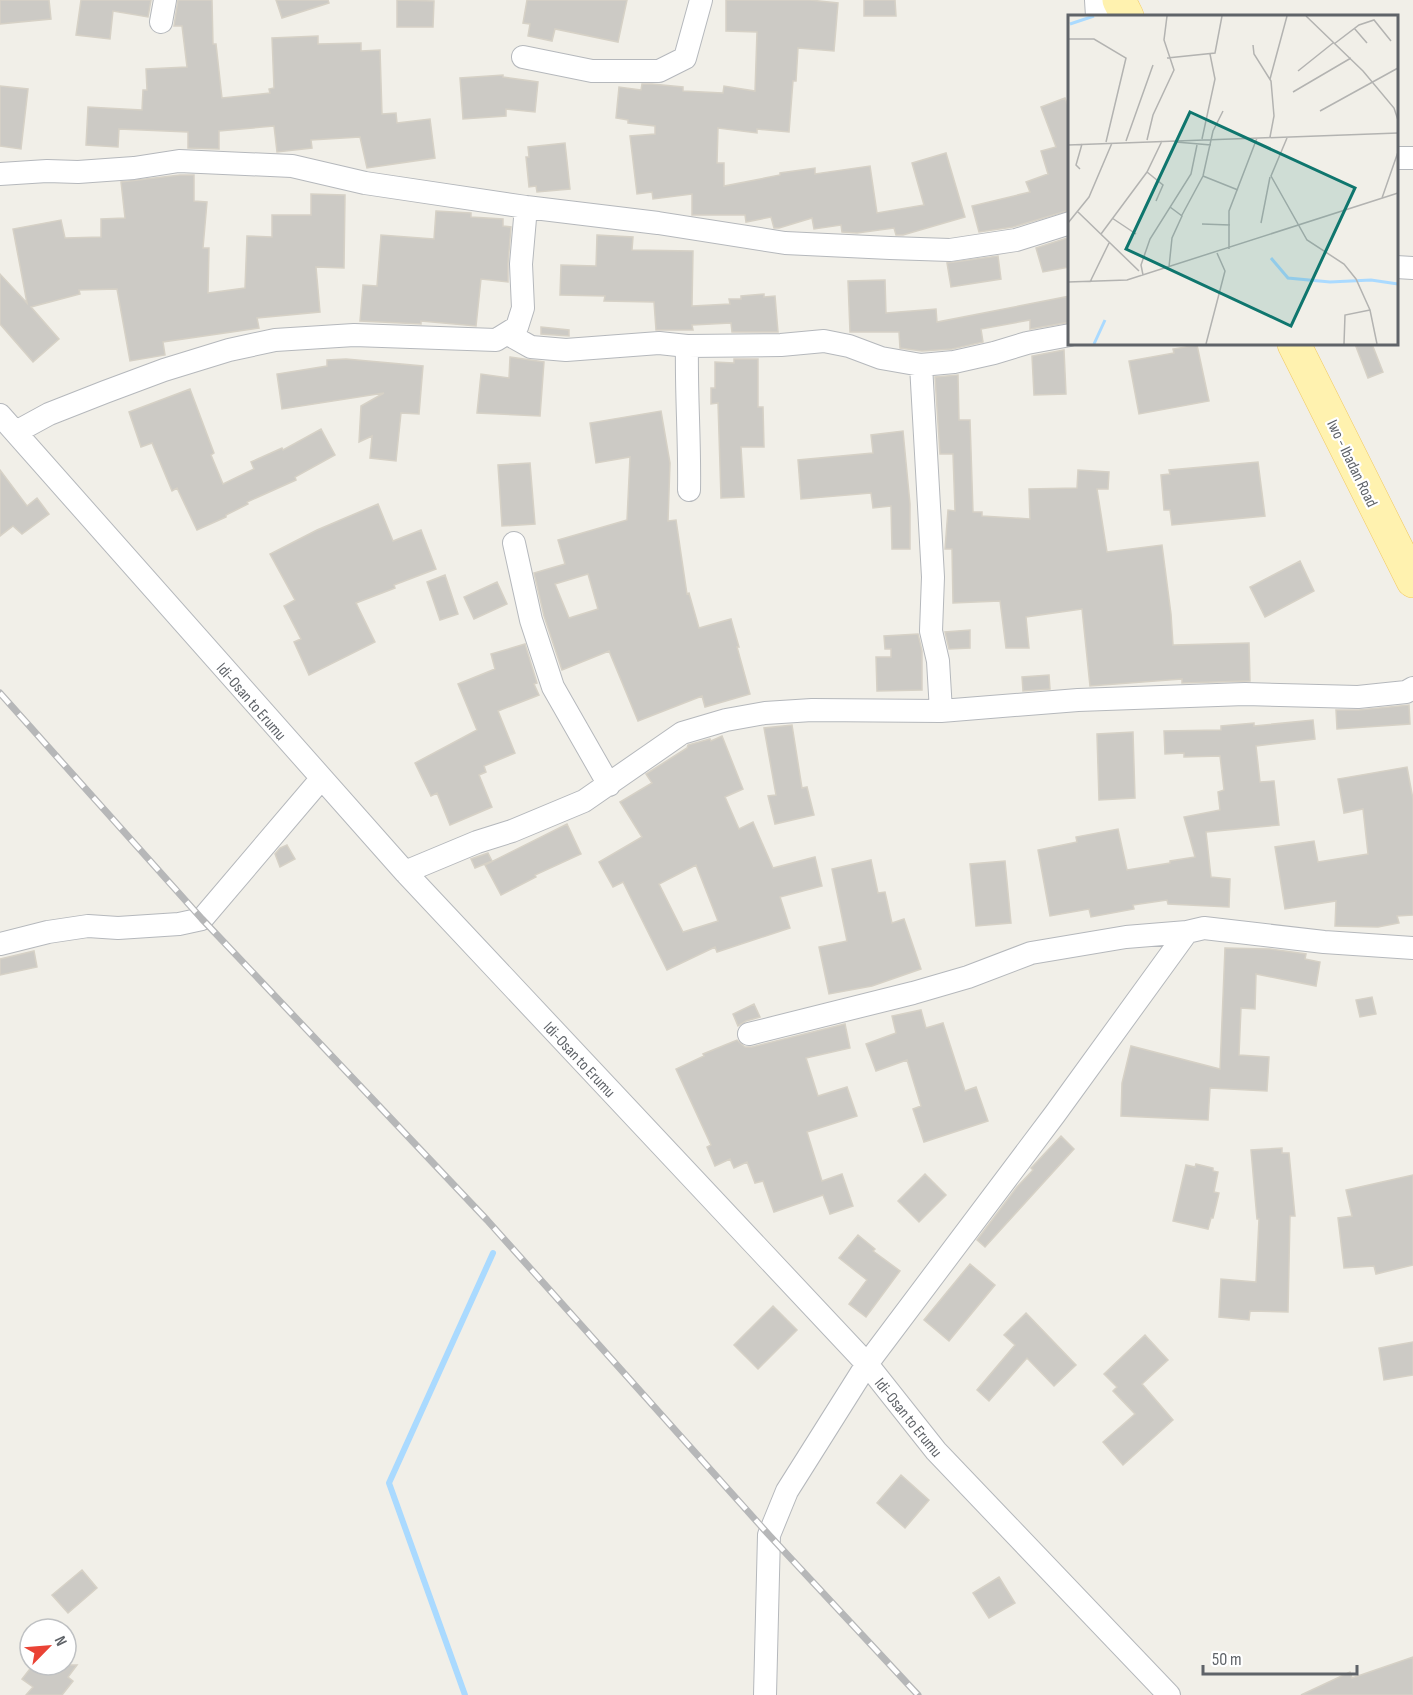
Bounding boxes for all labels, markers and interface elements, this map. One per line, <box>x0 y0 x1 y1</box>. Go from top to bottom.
inset map <box>1068 15 1398 345</box>
street label: Iwo - Ibadan Road <box>1322 417 1381 510</box>
street label: Idi-Osan to Erumu <box>212 659 290 745</box>
street label: Idi-Osan to Erumu <box>539 1018 619 1102</box>
street label: Idi-Osan to Erumu <box>870 1374 946 1461</box>
north arrow <box>18 1617 78 1677</box>
text: N <box>50 1633 71 1649</box>
scale bar <box>1203 1638 1358 1676</box>
text: 50 m <box>1212 1649 1242 1670</box>

